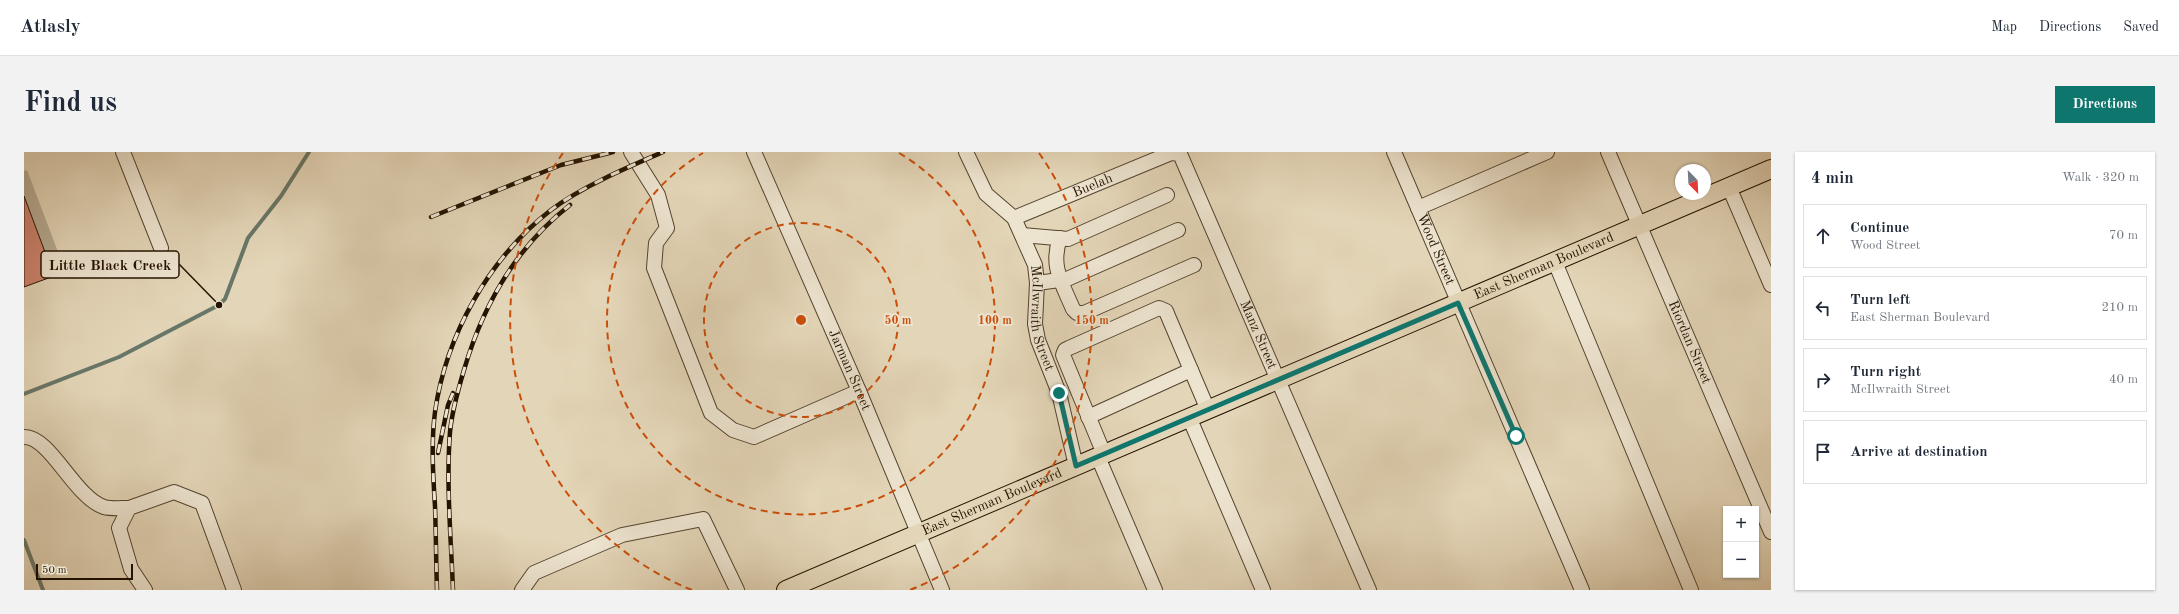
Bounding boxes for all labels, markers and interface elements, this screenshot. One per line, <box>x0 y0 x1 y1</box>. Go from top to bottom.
text: Atlasly <box>20 18 81 37</box>
text: Map <box>1991 20 2017 34</box>
text: Directions <box>2039 20 2101 34</box>
text: Saved <box>2123 20 2159 34</box>
button: Directions <box>2055 86 2155 123</box>
text: Find us <box>24 90 117 118</box>
north arrow <box>1675 164 1711 200</box>
text: 4 min <box>1811 170 1854 187</box>
street label: Buelah <box>1070 171 1115 200</box>
text: Walk · 320 m <box>2062 171 2139 184</box>
street label: Wood Street <box>1414 212 1457 287</box>
text: Continue <box>1850 221 1909 236</box>
icon: ahead <box>1812 225 1834 247</box>
text: 70 m <box>2109 229 2138 242</box>
street label: East Sherman Boulevard <box>1472 230 1616 302</box>
text: Wood Street <box>1850 239 1920 252</box>
callout: Little Black Creek <box>41 251 179 278</box>
text: Little Black Creek <box>49 259 172 274</box>
street label: McIlwraith Street <box>1028 264 1057 373</box>
text: Turn left <box>1850 293 1910 308</box>
icon: left <box>1812 297 1834 319</box>
street label: Manz Street <box>1237 298 1279 371</box>
street label: Riordan Street <box>1666 298 1714 386</box>
text: 210 m <box>2101 301 2138 314</box>
text: East Sherman Boulevard <box>1850 311 1990 324</box>
centre of rings <box>794 313 808 327</box>
text: 50 m <box>885 314 912 327</box>
text: 150 m <box>1075 314 1109 327</box>
text: 100 m <box>978 315 1012 327</box>
street label: Jarman Street <box>826 327 873 413</box>
text: Turn right <box>1850 365 1921 380</box>
icon: right <box>1812 369 1834 391</box>
text: 40 m <box>2109 373 2138 386</box>
text: McIlwraith Street <box>1850 383 1950 396</box>
route end <box>1050 384 1068 402</box>
route start <box>1507 427 1525 445</box>
icon: arrive <box>1812 441 1834 463</box>
text: Arrive at destination <box>1850 445 1988 460</box>
street label: East Sherman Boulevard <box>920 466 1064 538</box>
map controls <box>1723 506 1759 578</box>
button: + <box>1723 506 1759 542</box>
button: − <box>1723 542 1759 578</box>
scale bar <box>36 562 133 581</box>
text: 50 m <box>42 565 67 576</box>

